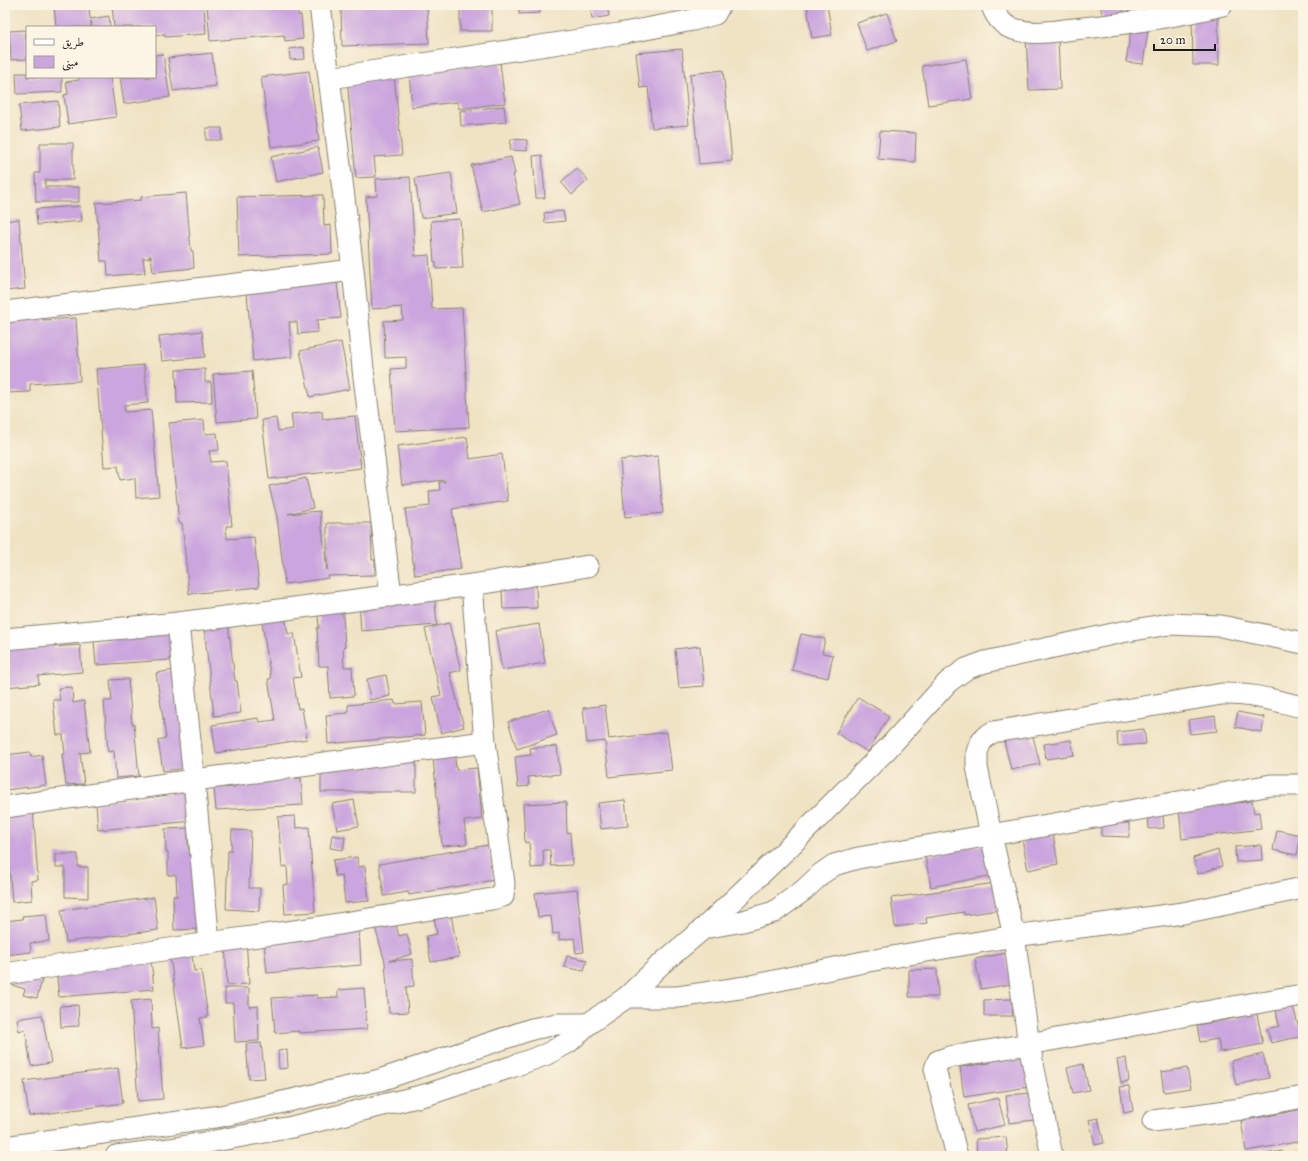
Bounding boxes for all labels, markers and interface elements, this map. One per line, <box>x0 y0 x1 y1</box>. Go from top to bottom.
legend <box>26 26 156 78</box>
scale bar <box>1154 26 1215 52</box>
text: 20 m <box>1160 33 1186 47</box>
text: طريق <box>62 35 84 50</box>
text: مبنى <box>62 55 78 71</box>

